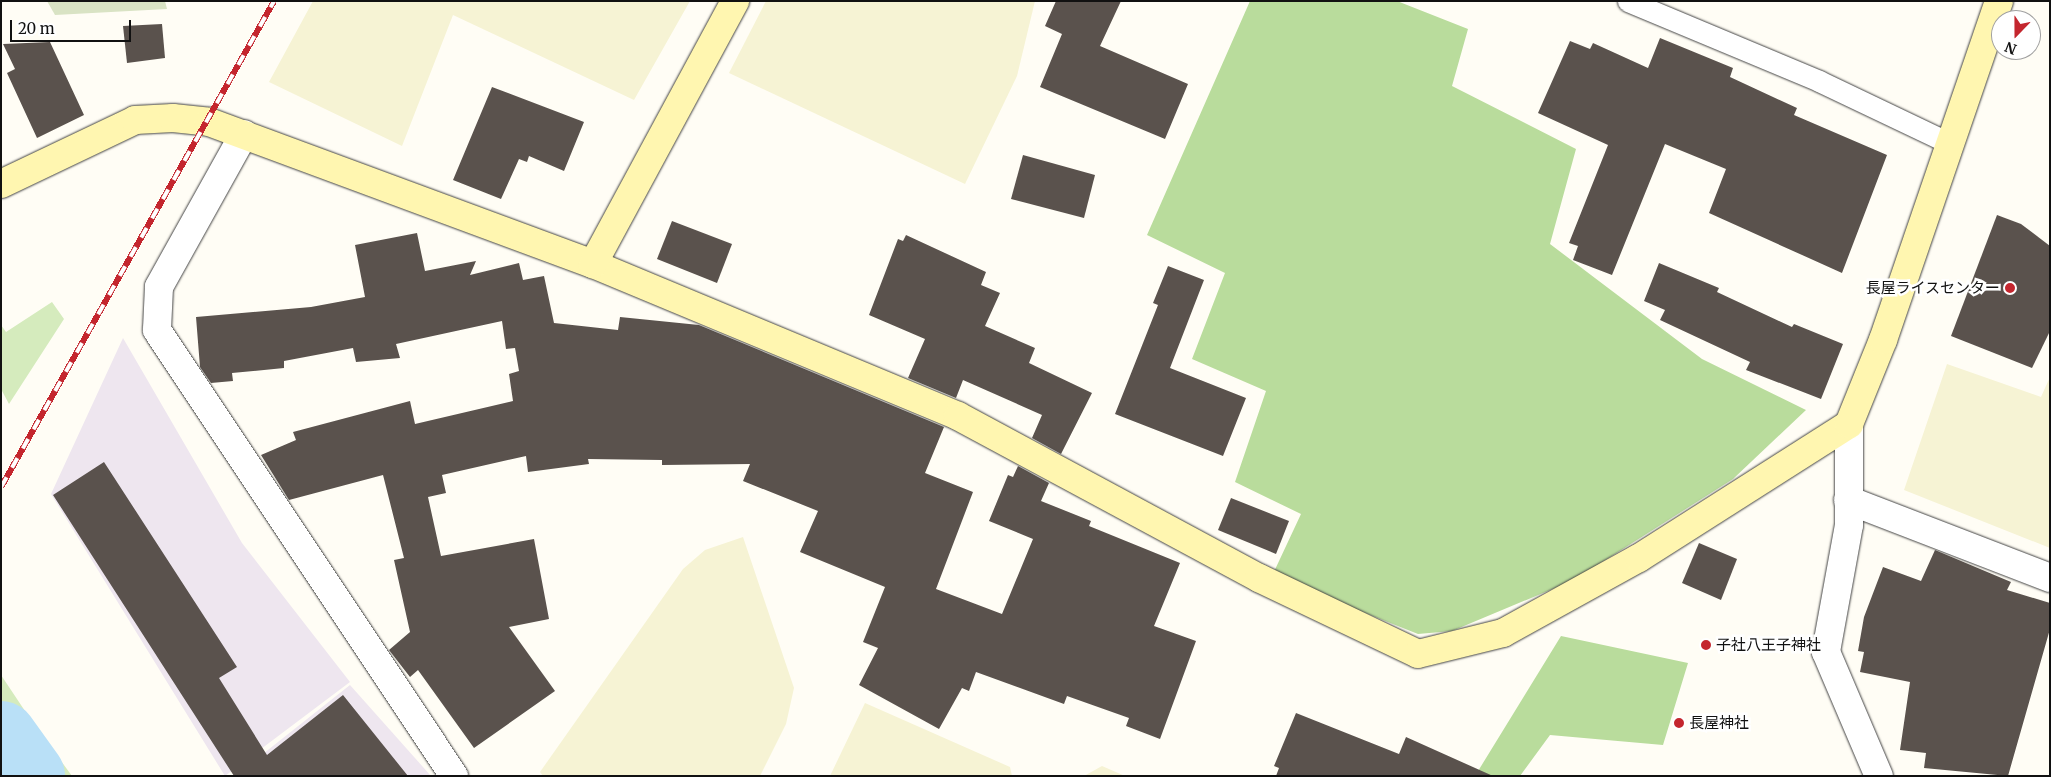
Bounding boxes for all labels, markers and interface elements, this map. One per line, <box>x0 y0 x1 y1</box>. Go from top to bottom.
scale bar <box>12 10 134 42</box>
north arrow <box>1991 10 2041 60</box>
text: 20 m <box>18 19 55 38</box>
text: N <box>2002 38 2019 58</box>
place label: 長屋ライスセンター <box>1865 279 2000 297</box>
marker: 長屋ライスセンター <box>2004 282 2016 294</box>
place label: 子社八王子神社 <box>1716 636 1821 654</box>
marker: 子社八王子神社 <box>1700 639 1712 651</box>
place label: 長屋神社 <box>1689 714 1749 732</box>
marker: 長屋神社 <box>1673 717 1685 729</box>

